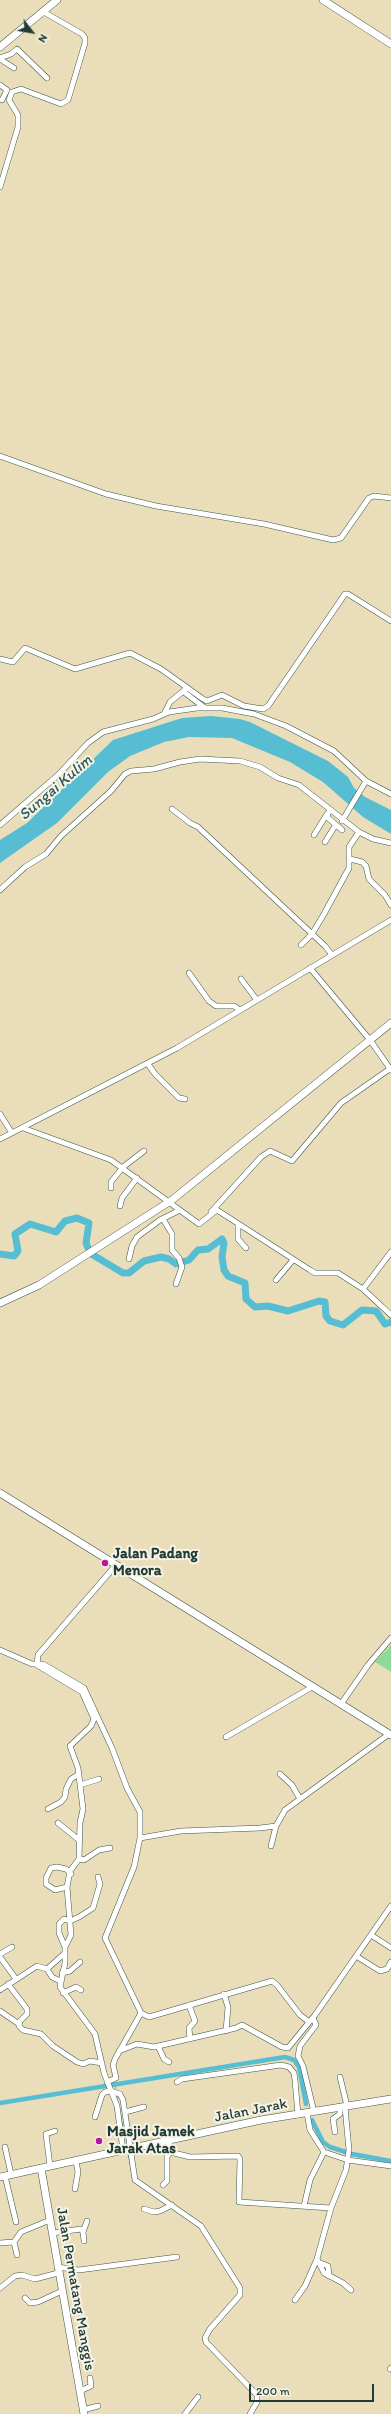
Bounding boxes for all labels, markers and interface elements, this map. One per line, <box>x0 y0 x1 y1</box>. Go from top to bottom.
north arrow <box>12 12 52 52</box>
text: N <box>35 32 50 45</box>
water label: Sungai Kulim <box>15 751 97 825</box>
place label: Jalan Padang Menora <box>113 1545 198 1580</box>
marker: Jalan Padang Menora <box>100 1558 110 1568</box>
street label: Jalan Jarak <box>213 2095 289 2127</box>
place label: Masjid Jamek Jarak Atas <box>107 2123 195 2158</box>
marker: Masjid Jamek Jarak Atas <box>94 2136 104 2146</box>
street label: Jalan Permatang Manggis <box>52 2206 98 2372</box>
scale bar <box>251 2376 376 2402</box>
text: 200 m <box>256 2384 290 2398</box>

